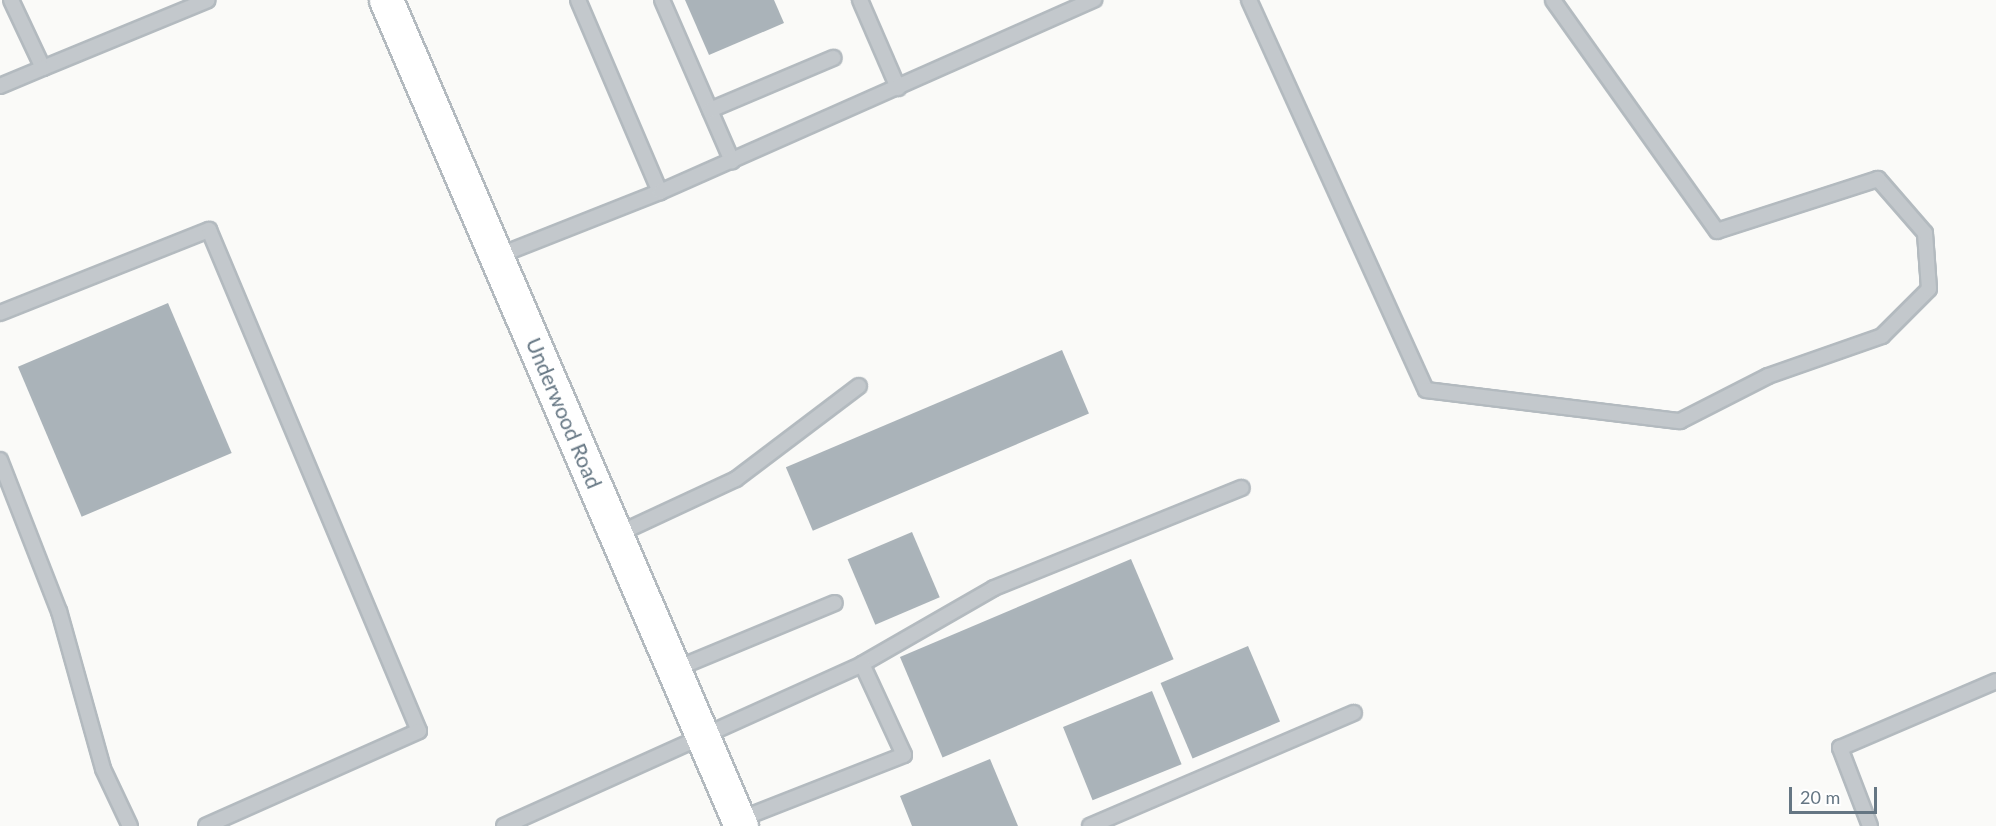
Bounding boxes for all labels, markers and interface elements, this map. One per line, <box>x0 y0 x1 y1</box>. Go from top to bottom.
street label: Underwood Road <box>521 334 607 492</box>
scale bar <box>1792 775 1880 813</box>
text: 20 m <box>1800 786 1840 808</box>

